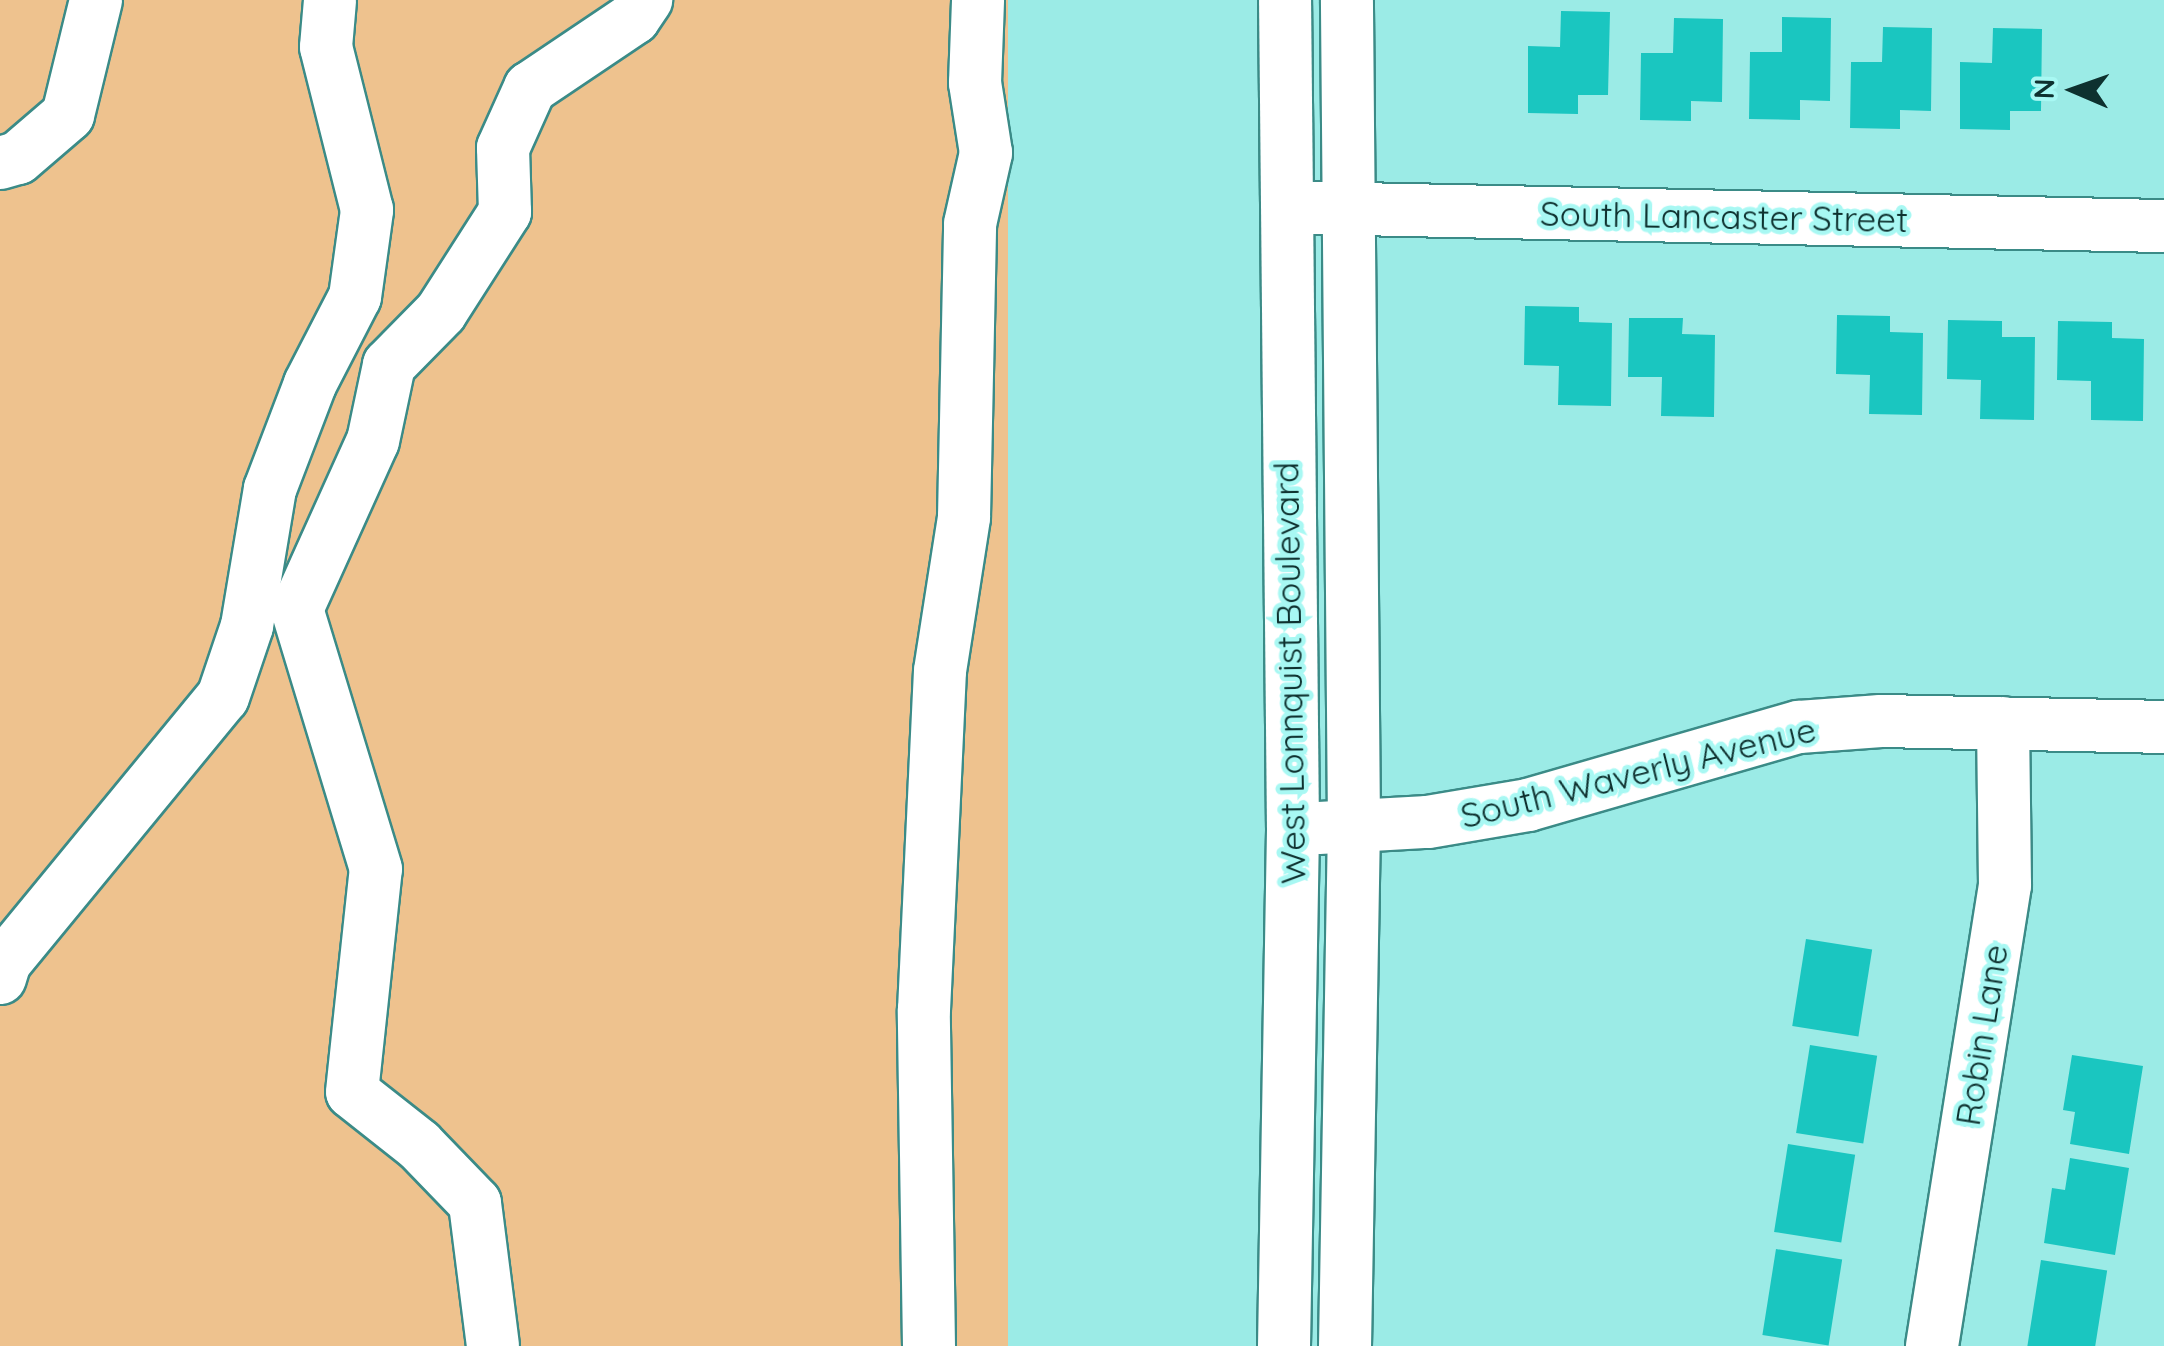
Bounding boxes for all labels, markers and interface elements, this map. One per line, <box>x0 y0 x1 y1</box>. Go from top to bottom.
north arrow <box>2024 40 2124 140</box>
text: N <box>2026 78 2061 100</box>
street label: South Lancaster Street <box>1540 192 1908 240</box>
street label: West Lonnquist Boulevard <box>1264 462 1314 884</box>
street label: South Waverly Avenue <box>1456 708 1820 836</box>
street label: Robin Lane <box>1946 941 2016 1129</box>

